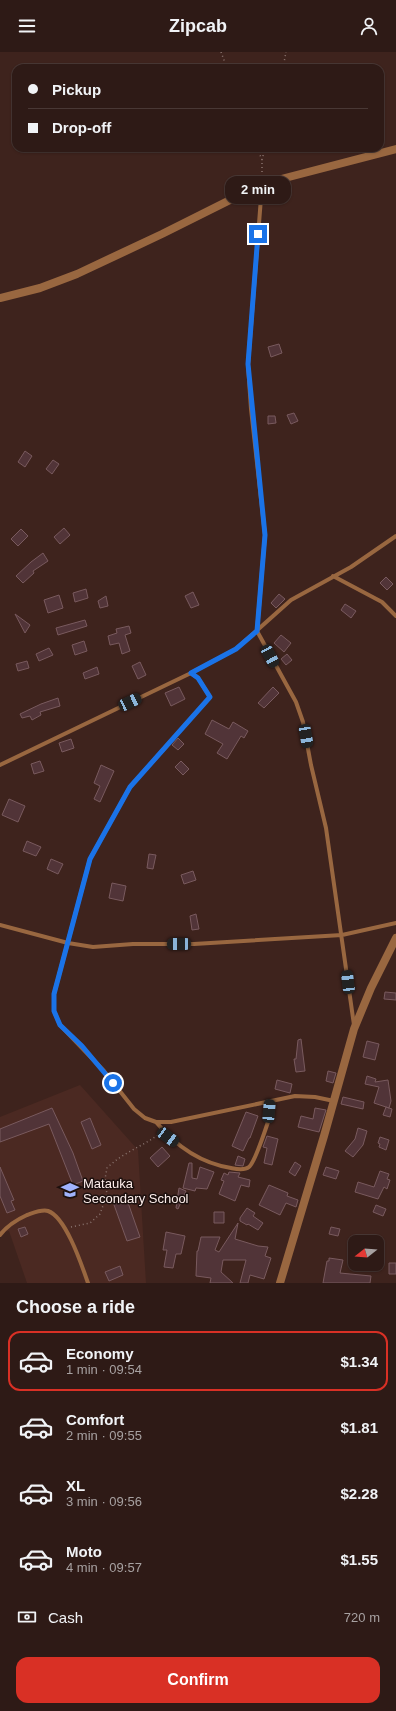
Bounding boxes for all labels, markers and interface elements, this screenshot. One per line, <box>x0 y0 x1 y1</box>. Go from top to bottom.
icon: menu <box>16 15 38 37</box>
icon: person <box>358 15 380 37</box>
text: Zipcab <box>169 16 227 36</box>
text: Pickup <box>52 81 101 98</box>
text: Drop-off <box>52 119 111 136</box>
callout: 2 min <box>225 176 291 204</box>
text: 2 min <box>241 182 275 197</box>
route end <box>249 225 267 243</box>
car <box>259 643 281 669</box>
car <box>117 691 143 713</box>
car <box>298 723 314 749</box>
car <box>167 938 191 950</box>
car <box>341 969 355 995</box>
route start <box>104 1074 122 1092</box>
car <box>262 1099 276 1123</box>
car <box>155 1125 181 1149</box>
place label: Matauka Secondary School <box>83 1176 189 1206</box>
school or university icon: Matauka Secondary School <box>60 1180 80 1200</box>
north arrow <box>348 1235 384 1271</box>
map controls <box>348 1235 384 1271</box>
text: Choose a ride <box>16 1297 135 1317</box>
icon: car <box>18 1343 54 1379</box>
text: Economy <box>66 1345 134 1362</box>
text: $1.34 <box>340 1353 378 1370</box>
text: 1 min · 09:54 <box>66 1362 142 1377</box>
icon: car <box>18 1409 54 1445</box>
text: Comfort <box>66 1411 124 1428</box>
text: $1.81 <box>340 1419 378 1436</box>
text: 2 min · 09:55 <box>66 1428 142 1443</box>
icon: car <box>18 1475 54 1511</box>
text: XL <box>66 1477 85 1494</box>
text: $2.28 <box>340 1485 378 1502</box>
text: 3 min · 09:56 <box>66 1494 142 1509</box>
icon: car <box>18 1541 54 1577</box>
text: Moto <box>66 1543 102 1560</box>
text: $1.55 <box>340 1551 378 1568</box>
text: 4 min · 09:57 <box>66 1560 142 1575</box>
icon: cash <box>16 1606 38 1628</box>
text: Cash <box>48 1609 83 1626</box>
text: 720 m <box>344 1610 380 1625</box>
button: Confirm <box>16 1657 380 1703</box>

